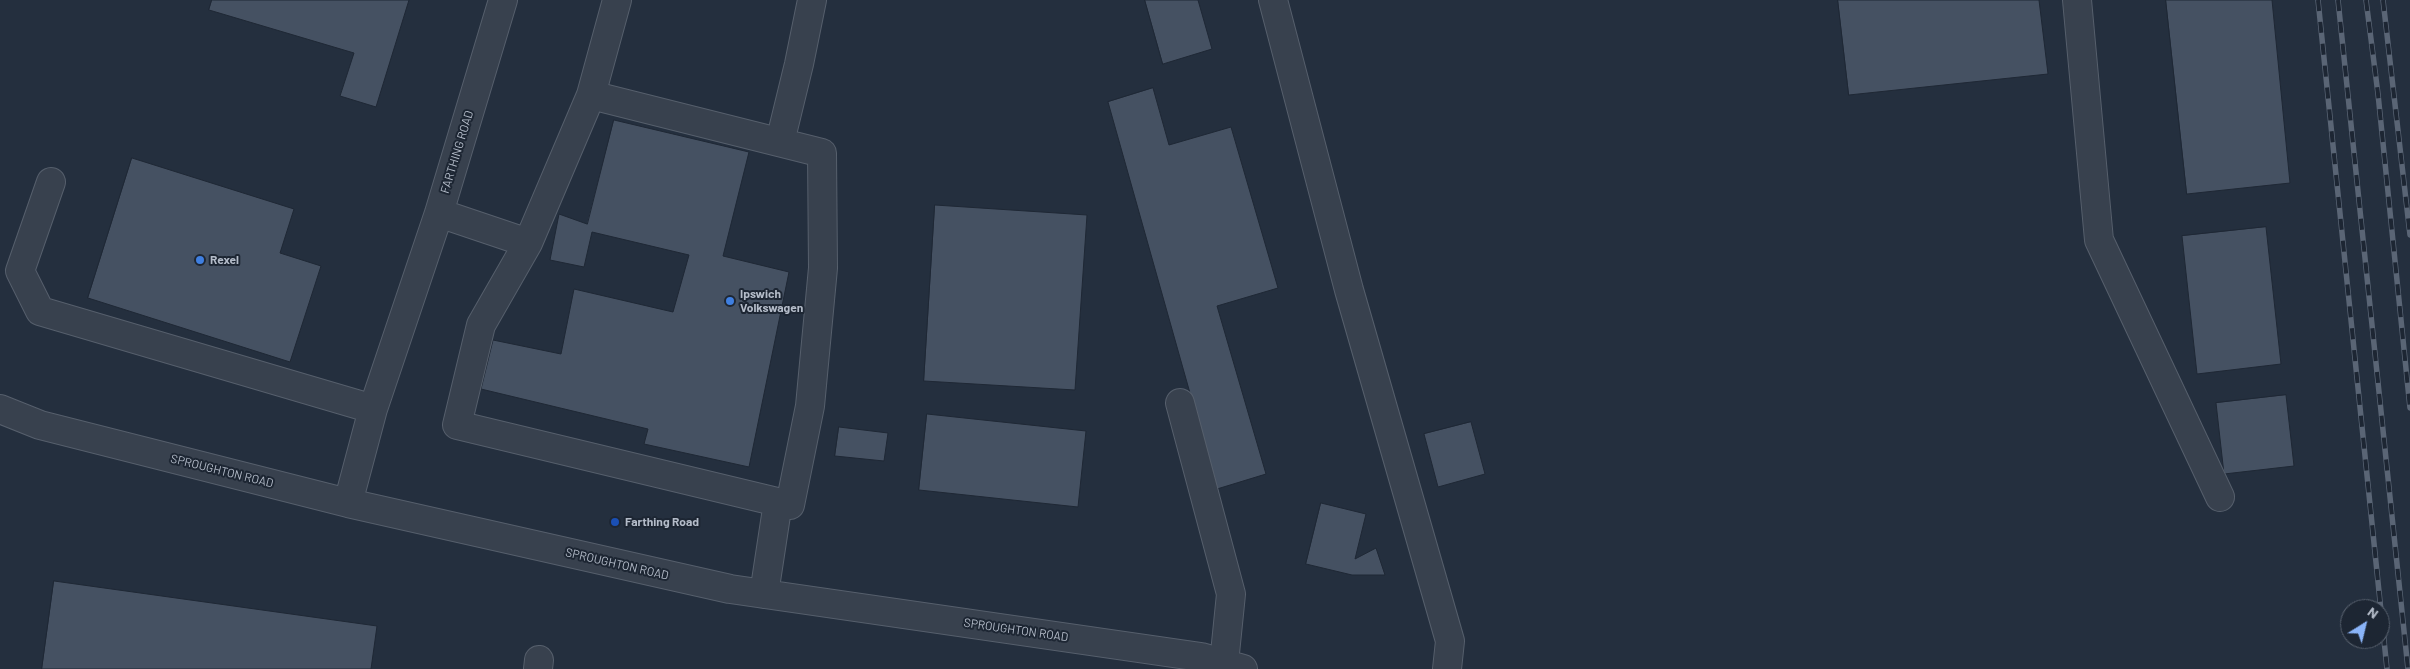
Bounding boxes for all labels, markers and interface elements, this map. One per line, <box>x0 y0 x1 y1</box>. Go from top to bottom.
street label: FARTHING ROAD <box>438 109 476 195</box>
place label: Rexel <box>210 253 239 267</box>
marker: Rexel <box>194 254 206 266</box>
place label: Ipswich Volkswagen <box>740 287 803 315</box>
marker: Ipswich Volkswagen <box>724 295 736 307</box>
street label: SPROUGHTON ROAD <box>169 451 275 491</box>
place label: Farthing Road <box>625 515 699 529</box>
marker: Farthing Road <box>609 516 621 528</box>
street label: SPROUGHTON ROAD <box>564 545 670 583</box>
north arrow <box>2340 599 2390 649</box>
text: N <box>2365 603 2382 622</box>
street label: SPROUGHTON ROAD <box>963 616 1069 644</box>

